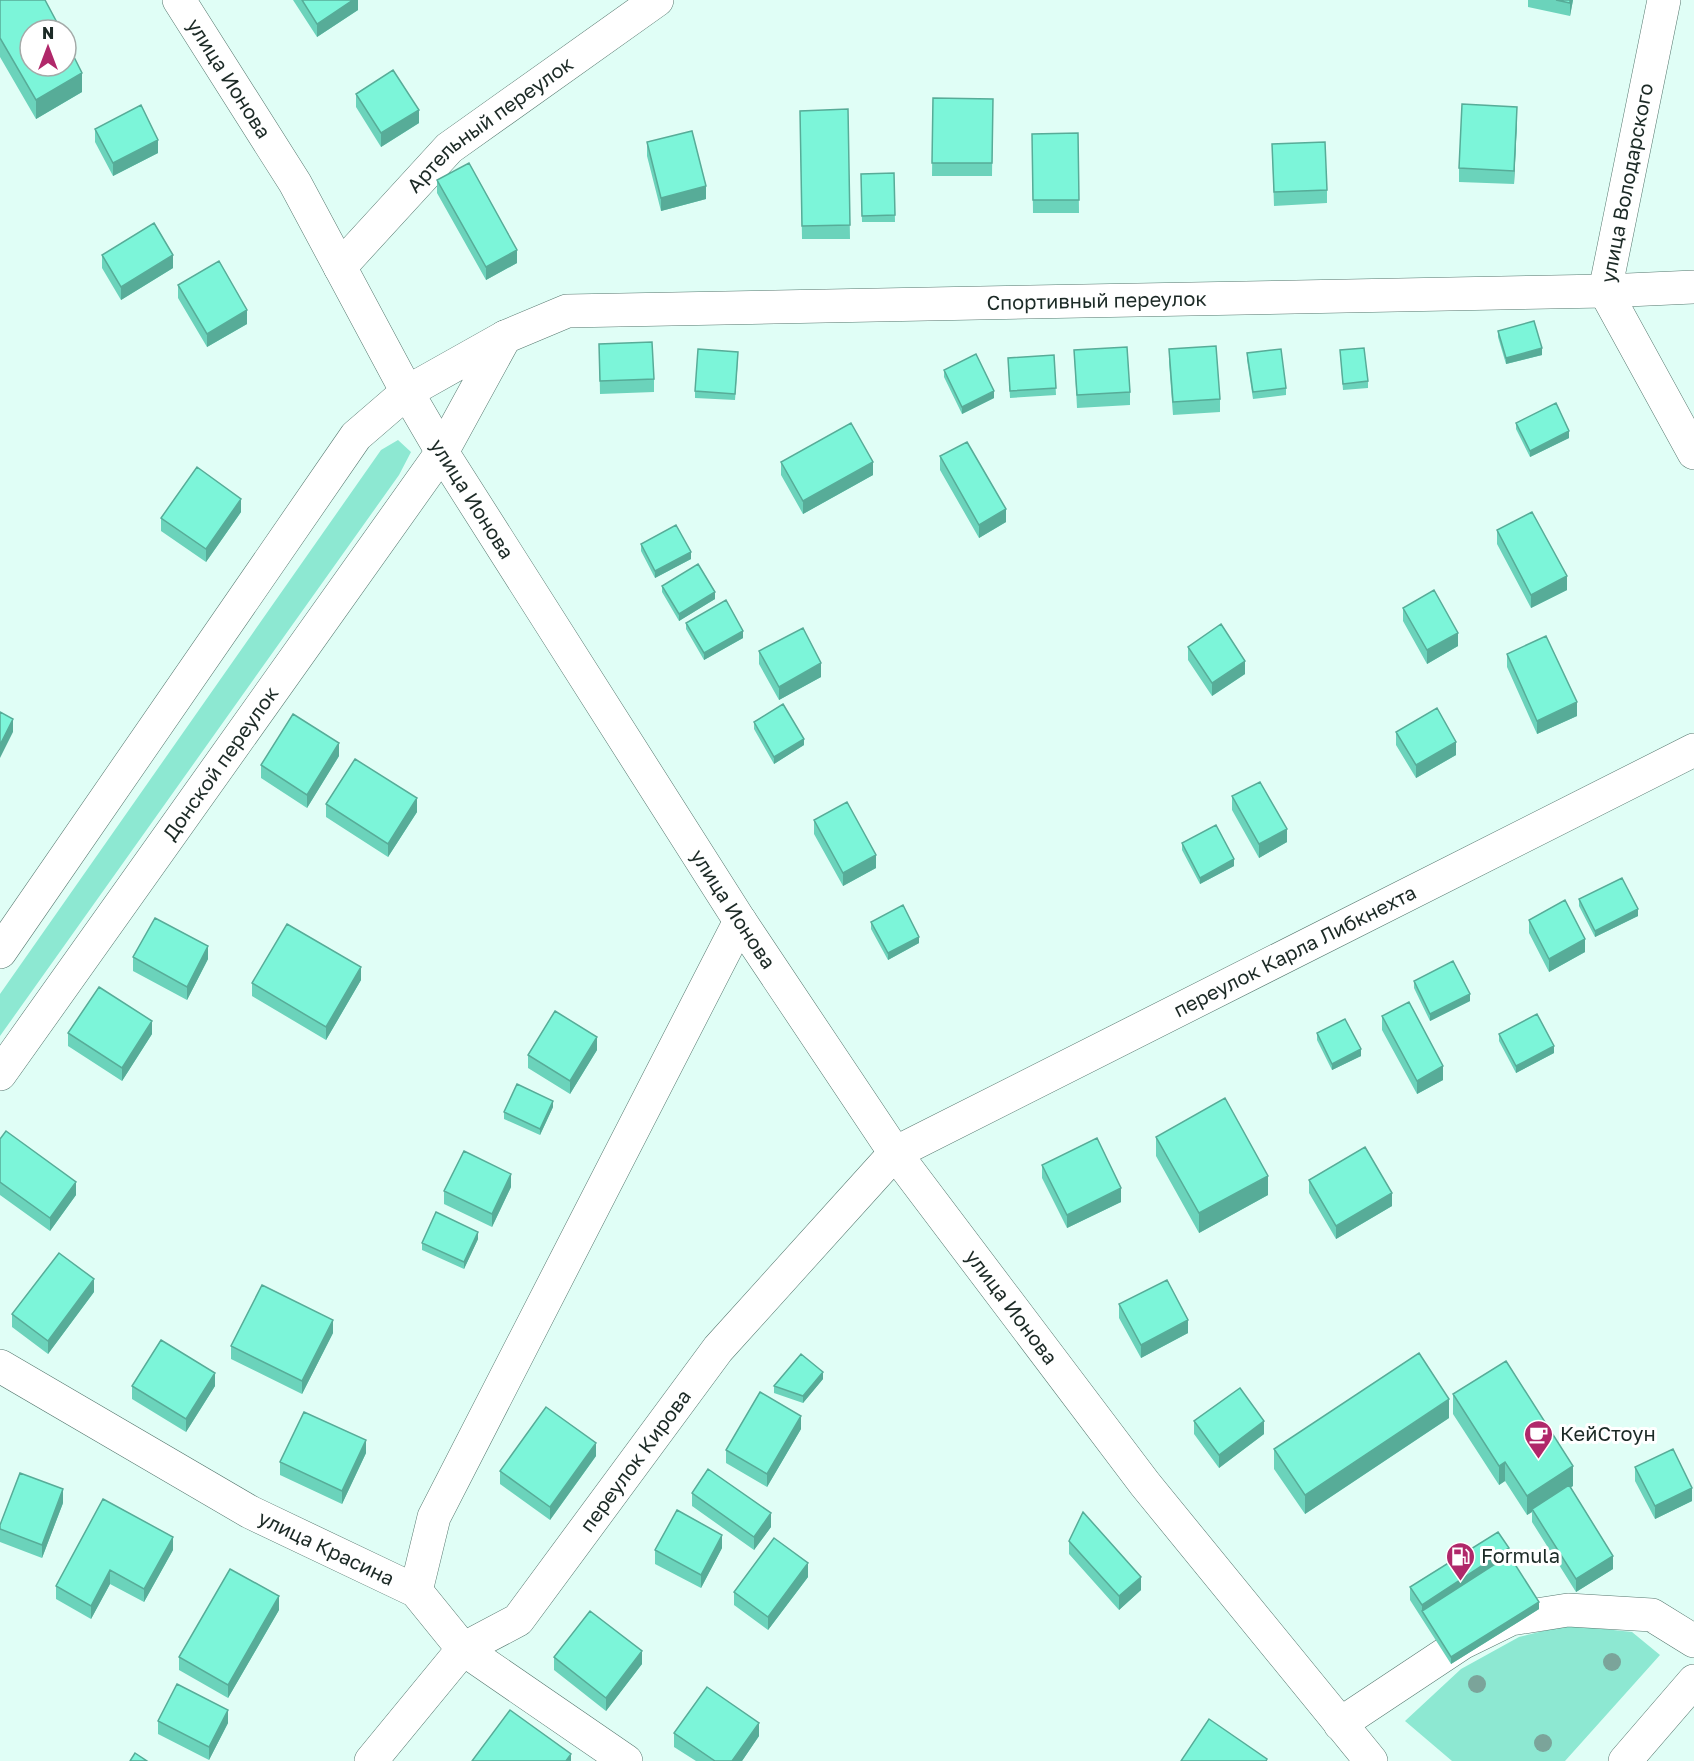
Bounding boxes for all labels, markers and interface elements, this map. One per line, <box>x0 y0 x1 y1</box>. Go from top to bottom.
street label: улица Ионова <box>183 13 277 143</box>
north arrow <box>18 18 78 78</box>
text: N <box>42 23 54 43</box>
street label: Артельный переулок <box>401 51 577 197</box>
street label: улица Володарского <box>1595 81 1657 285</box>
street label: Спортивный переулок <box>986 286 1207 314</box>
street label: улица Ионова <box>426 434 520 563</box>
street label: Донской переулок <box>157 681 283 844</box>
street label: улица Ионова <box>686 844 781 973</box>
street label: переулок Карла Либкнехта <box>1169 879 1420 1022</box>
street label: улица Ионова <box>961 1244 1063 1369</box>
street label: переулок Кирова <box>574 1384 695 1536</box>
cafe icon: КейСтоун <box>1523 1418 1555 1460</box>
place label: КейСтоун <box>1560 1421 1656 1445</box>
street label: улица Красина <box>255 1505 399 1590</box>
fuel station icon: Formula <box>1444 1540 1476 1582</box>
place label: Formula <box>1481 1543 1560 1567</box>

